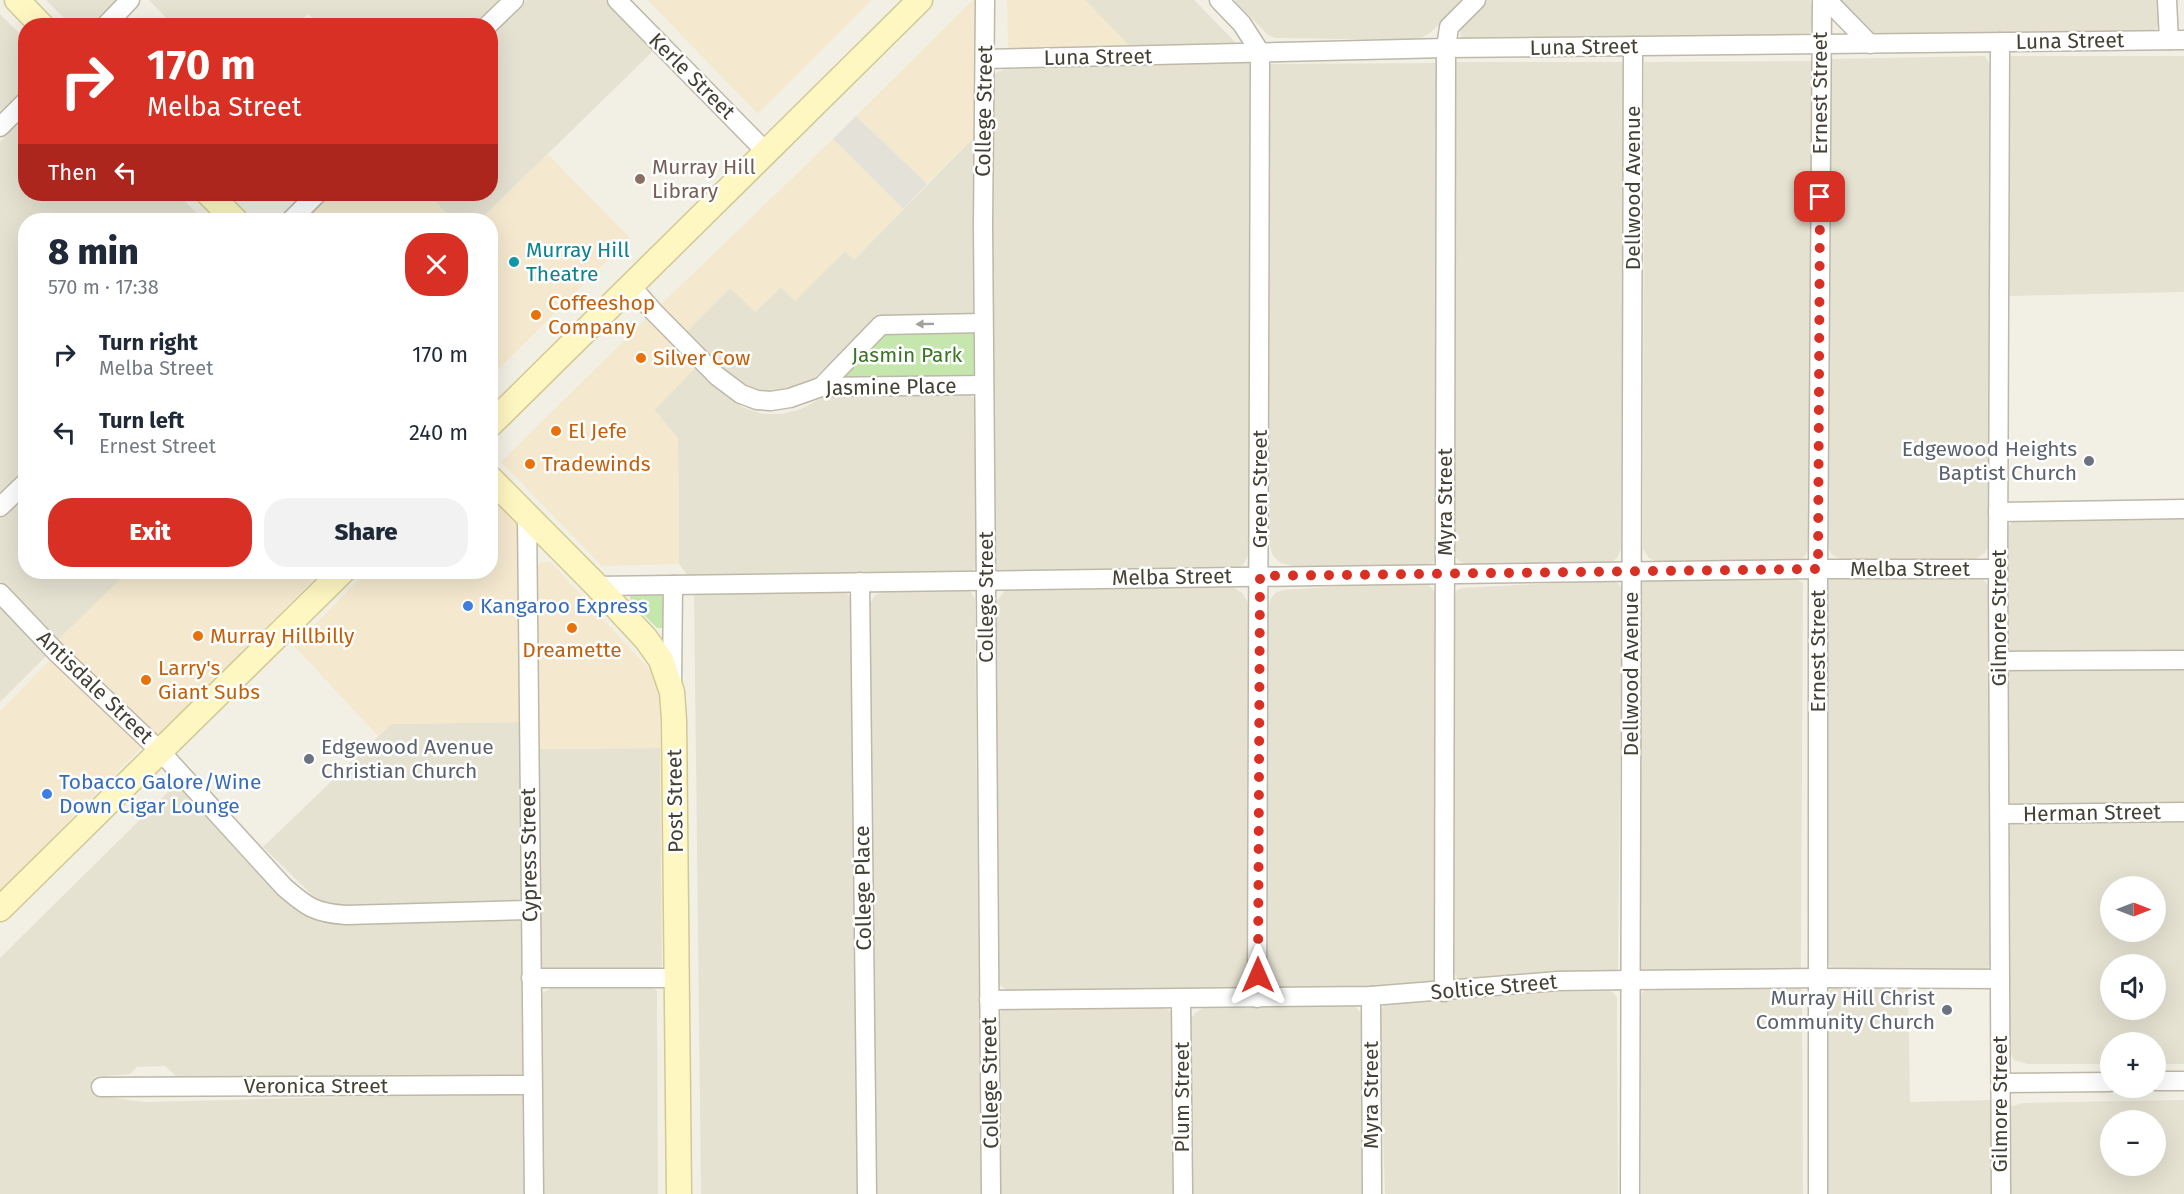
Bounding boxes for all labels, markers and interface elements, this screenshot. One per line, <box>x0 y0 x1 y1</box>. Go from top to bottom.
street label: Kerle Street <box>643 27 741 125</box>
street label: Luna Street <box>2015 27 2125 55</box>
street label: Ernest Street <box>1807 31 1833 154</box>
street label: Luna Street <box>1529 33 1639 61</box>
text: 170 m <box>147 40 256 90</box>
icon: right <box>48 42 126 120</box>
street label: Luna Street <box>1043 43 1153 71</box>
street label: College Street <box>970 44 998 177</box>
text: Melba Street <box>147 91 302 123</box>
street label: Dellwood Avenue <box>1620 106 1646 270</box>
place label: Murray Hill Library <box>652 154 756 204</box>
icon: left <box>109 156 142 189</box>
text: Then <box>48 159 97 186</box>
pin <box>1794 171 1845 222</box>
marker: Murray Hill Library <box>633 172 647 186</box>
icon: arrive <box>1803 180 1836 213</box>
text: 8 min <box>48 230 139 274</box>
button: close <box>405 233 468 296</box>
place label: Murray Hill Theatre <box>526 237 630 287</box>
marker: Murray Hill Theatre <box>507 255 521 269</box>
text: 570 m · 17:38 <box>48 275 159 299</box>
place label: Coffeeshop Company <box>548 290 655 340</box>
marker: Coffeeshop Company <box>529 308 543 322</box>
one-way arrow <box>915 319 934 329</box>
text: Turn right <box>99 329 198 356</box>
icon: right <box>48 338 81 371</box>
text: 170 m <box>412 341 468 368</box>
park label: Jasmin Park <box>852 342 963 368</box>
place label: Silver Cow <box>653 345 750 371</box>
marker: Silver Cow <box>634 351 648 365</box>
text: Melba Street <box>99 356 213 380</box>
street label: Jasmine Place <box>825 373 957 401</box>
text: Turn left <box>99 407 184 434</box>
icon: left <box>48 416 81 449</box>
place label: El Jefe <box>568 418 627 444</box>
text: 240 m <box>409 419 468 446</box>
marker: El Jefe <box>549 424 563 438</box>
street label: Green Street <box>1247 429 1273 548</box>
text: Ernest Street <box>99 434 216 458</box>
place label: Edgewood Heights Baptist Church <box>1902 436 2077 486</box>
street label: Myra Street <box>1432 448 1458 556</box>
place label: Tradewinds <box>542 451 651 477</box>
marker: Edgewood Heights Baptist Church <box>2082 454 2096 468</box>
marker: Tradewinds <box>523 457 537 471</box>
button: Exit <box>48 498 252 567</box>
button: Share <box>264 498 468 567</box>
street label: College Street <box>973 531 999 663</box>
street label: Gilmore Street <box>1986 549 2012 687</box>
street label: Melba Street <box>1850 556 1970 582</box>
street label: Melba Street <box>1112 563 1233 591</box>
street label: Ernest Street <box>1805 589 1831 712</box>
street label: Dellwood Avenue <box>1618 592 1644 756</box>
place label: Kangaroo Express <box>480 593 648 619</box>
marker: Kangaroo Express <box>461 599 475 613</box>
marker: Dreamette <box>565 621 579 635</box>
place label: Murray Hillbilly <box>210 623 355 649</box>
street label: Antisdale Street <box>31 625 159 749</box>
marker: Murray Hillbilly <box>191 629 205 643</box>
place label: Dreamette <box>522 637 622 663</box>
place label: Larry's Giant Subs <box>158 655 260 705</box>
marker: Larry's Giant Subs <box>139 673 153 687</box>
place label: Edgewood Avenue Christian Church <box>321 734 494 784</box>
street label: Post Street <box>661 748 689 853</box>
marker: Edgewood Avenue Christian Church <box>302 752 316 766</box>
place label: Tobacco Galore/Wine Down Cigar Lounge <box>59 769 261 819</box>
marker: Tobacco Galore/Wine Down Cigar Lounge <box>40 787 54 801</box>
street label: Cypress Street <box>515 787 543 922</box>
street label: Herman Street <box>2023 799 2162 827</box>
street label: College Place <box>849 825 877 951</box>
north arrow <box>2100 876 2166 942</box>
map controls <box>2100 876 2166 1176</box>
position arrow <box>1226 943 1290 1007</box>
button: sound <box>2100 954 2166 1020</box>
street label: Soltice Street <box>1430 968 1559 1005</box>
place label: Murray Hill Christ Community Church <box>1756 985 1935 1035</box>
marker: Murray Hill Christ Community Church <box>1940 1003 1954 1017</box>
street label: College Street <box>976 1016 1004 1149</box>
button: + <box>2100 1032 2166 1098</box>
street label: Gilmore Street <box>1987 1035 2013 1173</box>
street label: Plum Street <box>1169 1041 1195 1152</box>
street label: Myra Street <box>1358 1041 1384 1149</box>
street label: Veronica Street <box>244 1073 389 1099</box>
button: − <box>2100 1110 2166 1176</box>

